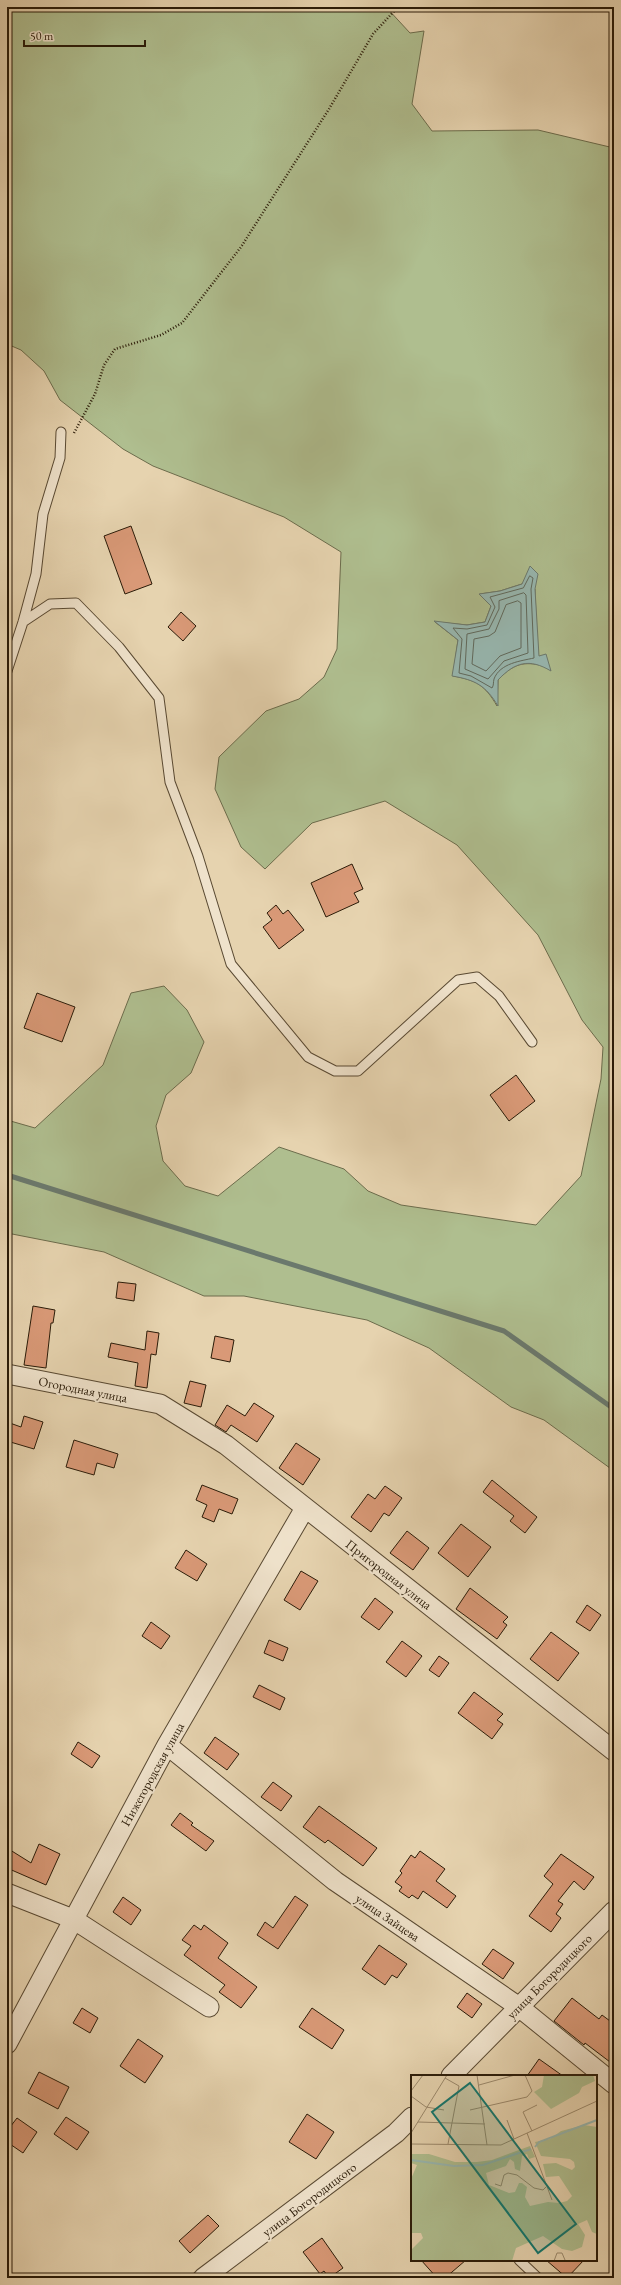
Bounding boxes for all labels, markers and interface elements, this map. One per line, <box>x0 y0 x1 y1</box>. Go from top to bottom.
scale bar <box>24 22 145 48</box>
text: 50 m <box>30 28 54 44</box>
street label: Огородная улица <box>37 1373 130 1407</box>
street label: Пригородная улица <box>342 1535 436 1614</box>
street label: Нижегородская улица <box>117 1719 188 1829</box>
street label: улица Зайцева <box>352 1890 424 1946</box>
street label: улица Богородицкого <box>503 1930 596 2023</box>
inset map <box>411 2075 597 2261</box>
street label: улица Богородицкого <box>259 2158 360 2240</box>

